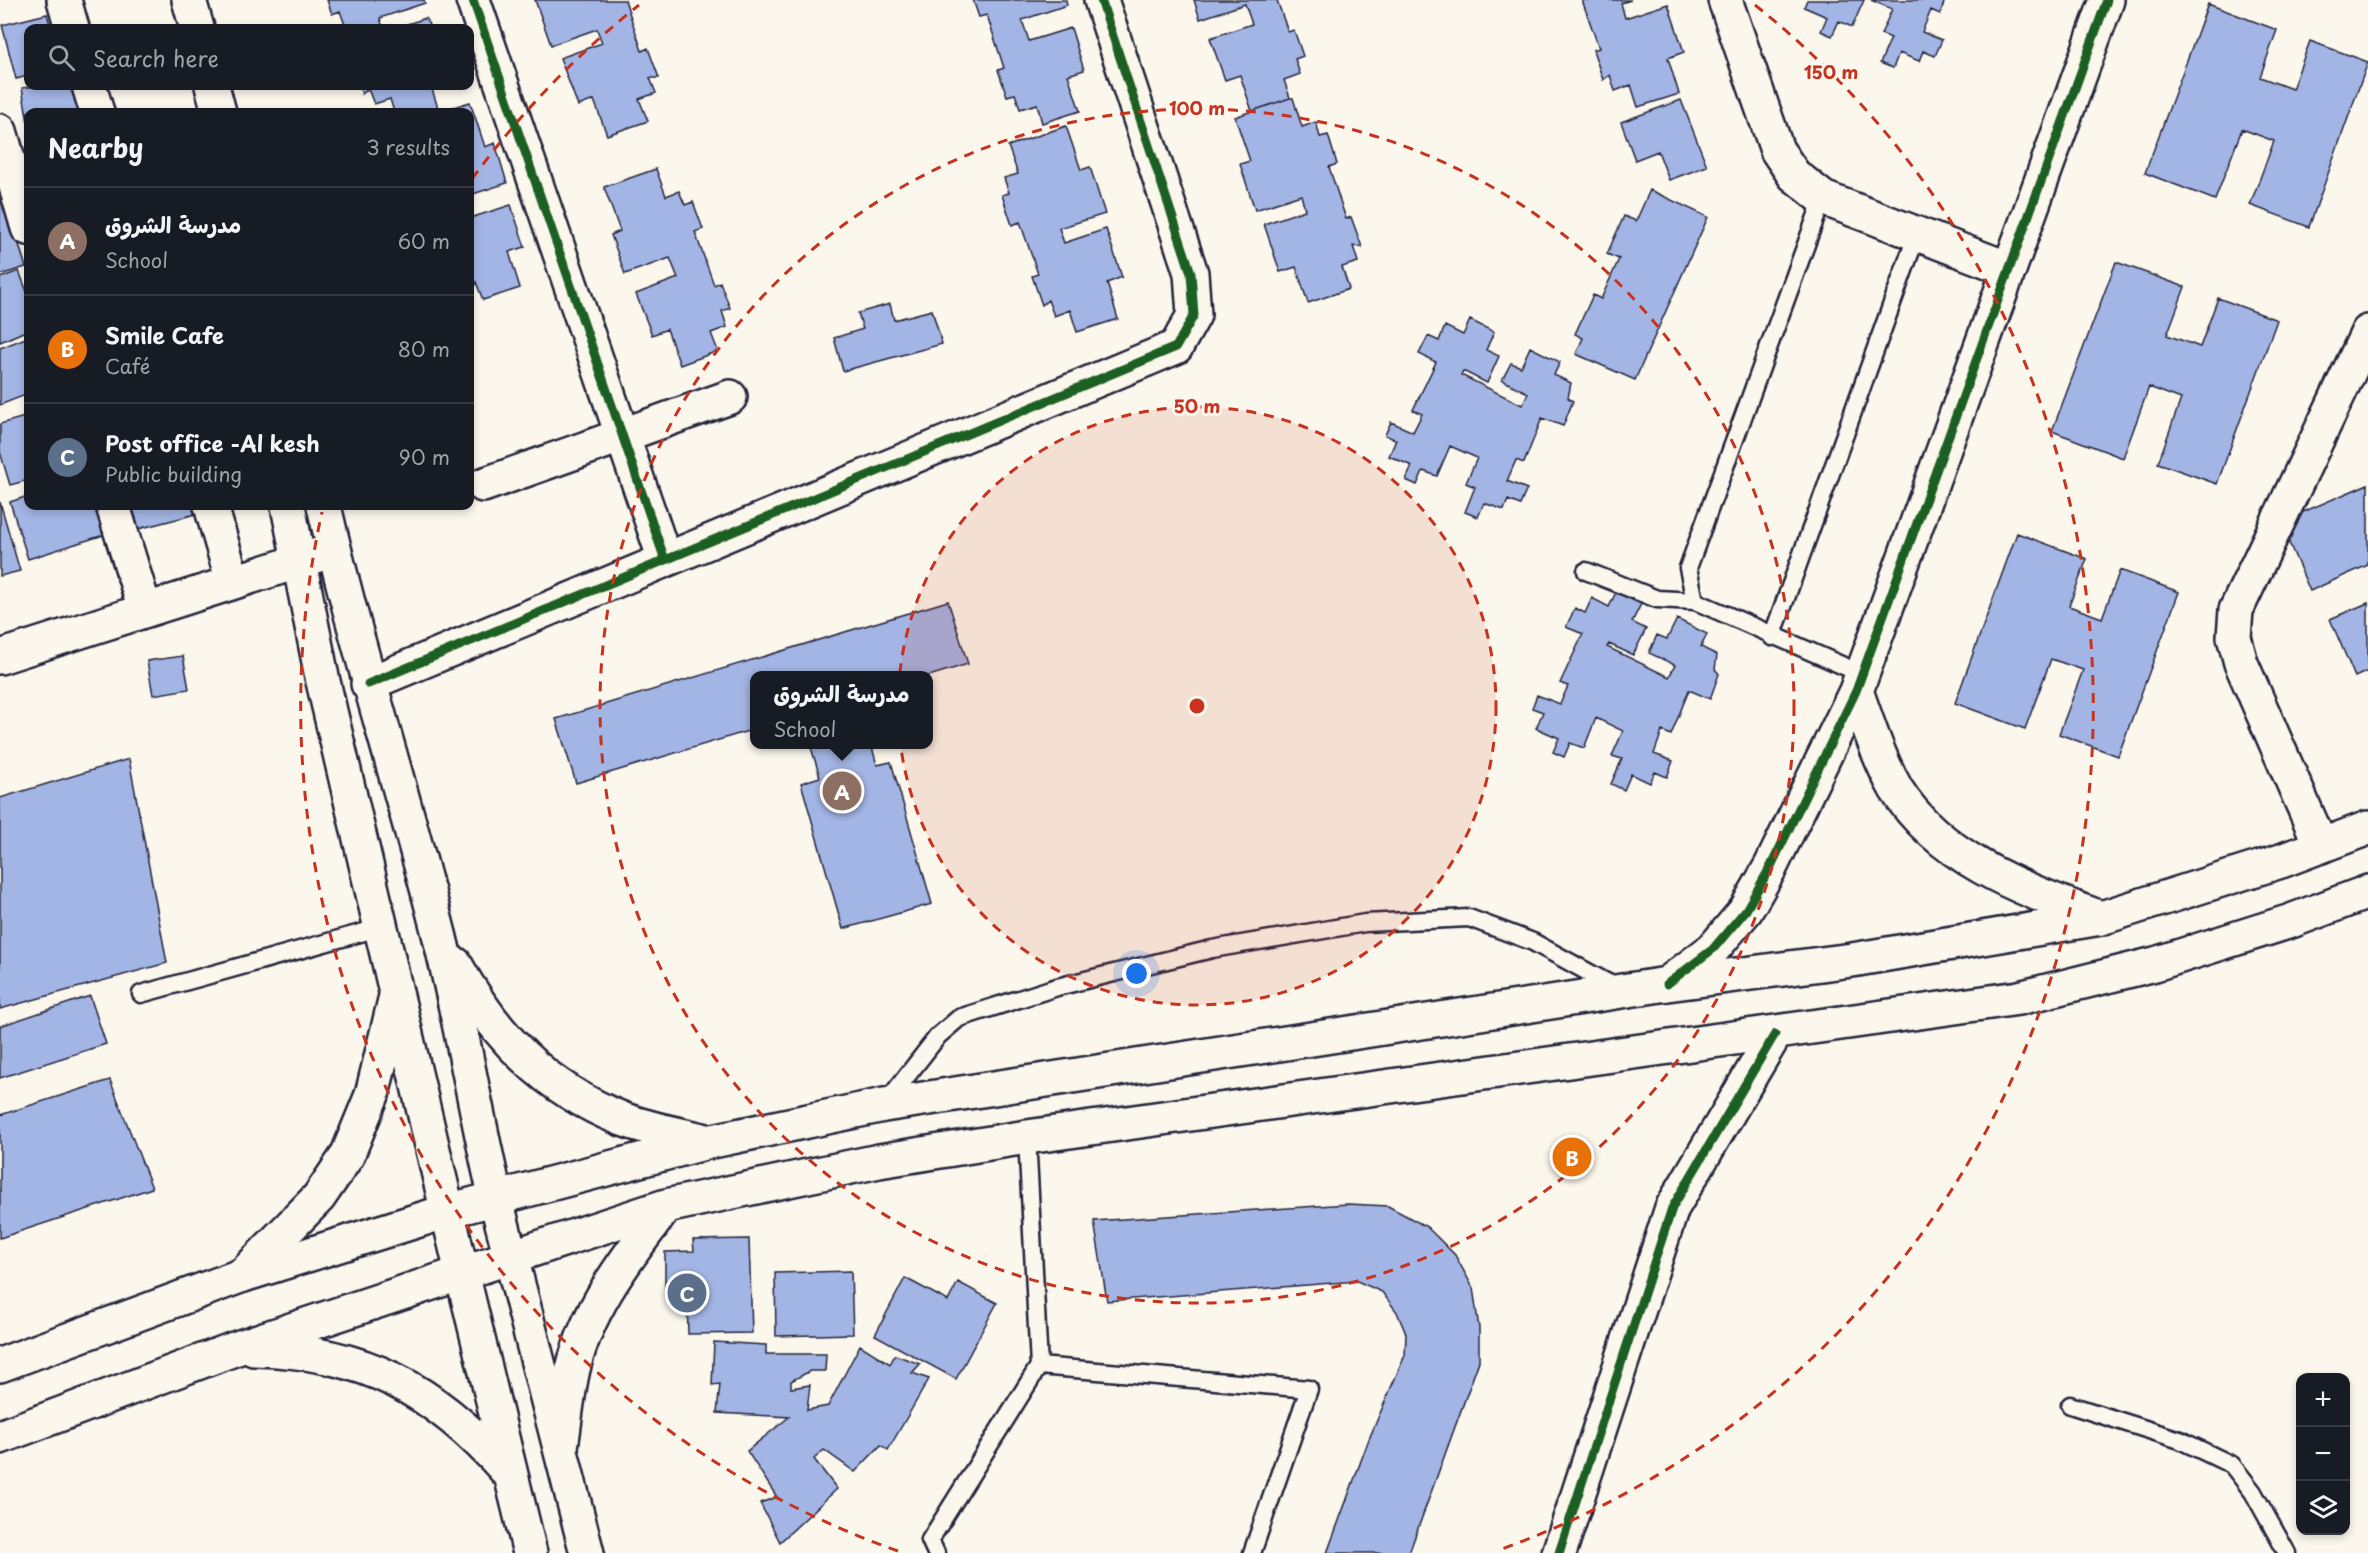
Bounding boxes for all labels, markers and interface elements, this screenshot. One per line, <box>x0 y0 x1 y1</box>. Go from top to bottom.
search box <box>24 24 474 90</box>
icon: search <box>45 41 78 74</box>
text: Search here <box>93 41 219 74</box>
text: 150 m <box>1804 58 1858 85</box>
text: 100 m <box>1169 94 1225 121</box>
text: Nearby <box>48 128 143 167</box>
text: 3 results <box>367 132 450 162</box>
text: مدرسة الشروق <box>105 207 241 240</box>
text: A <box>60 226 75 256</box>
text: 60 m <box>398 226 450 256</box>
text: School <box>105 245 168 275</box>
text: Smile Cafe <box>105 318 224 351</box>
text: B <box>61 334 74 364</box>
text: 80 m <box>398 334 450 364</box>
text: Café <box>105 351 150 381</box>
text: 50 m <box>1174 392 1220 419</box>
text: Post office -Al kesh <box>105 426 320 459</box>
text: C <box>60 442 75 472</box>
text: 90 m <box>399 442 450 472</box>
text: Public building <box>105 459 242 489</box>
popup <box>750 671 933 749</box>
text: مدرسة الشروق <box>773 676 910 709</box>
centre of rings <box>1187 696 1207 716</box>
text: School <box>773 714 836 744</box>
pin: A <box>822 768 862 814</box>
your location <box>1122 959 1151 988</box>
pin: B <box>1552 1134 1592 1180</box>
pin: C <box>668 1270 706 1316</box>
map controls <box>2296 1373 2350 1535</box>
button: + <box>2296 1373 2350 1427</box>
button: − <box>2296 1427 2350 1481</box>
button: layers <box>2296 1481 2350 1535</box>

